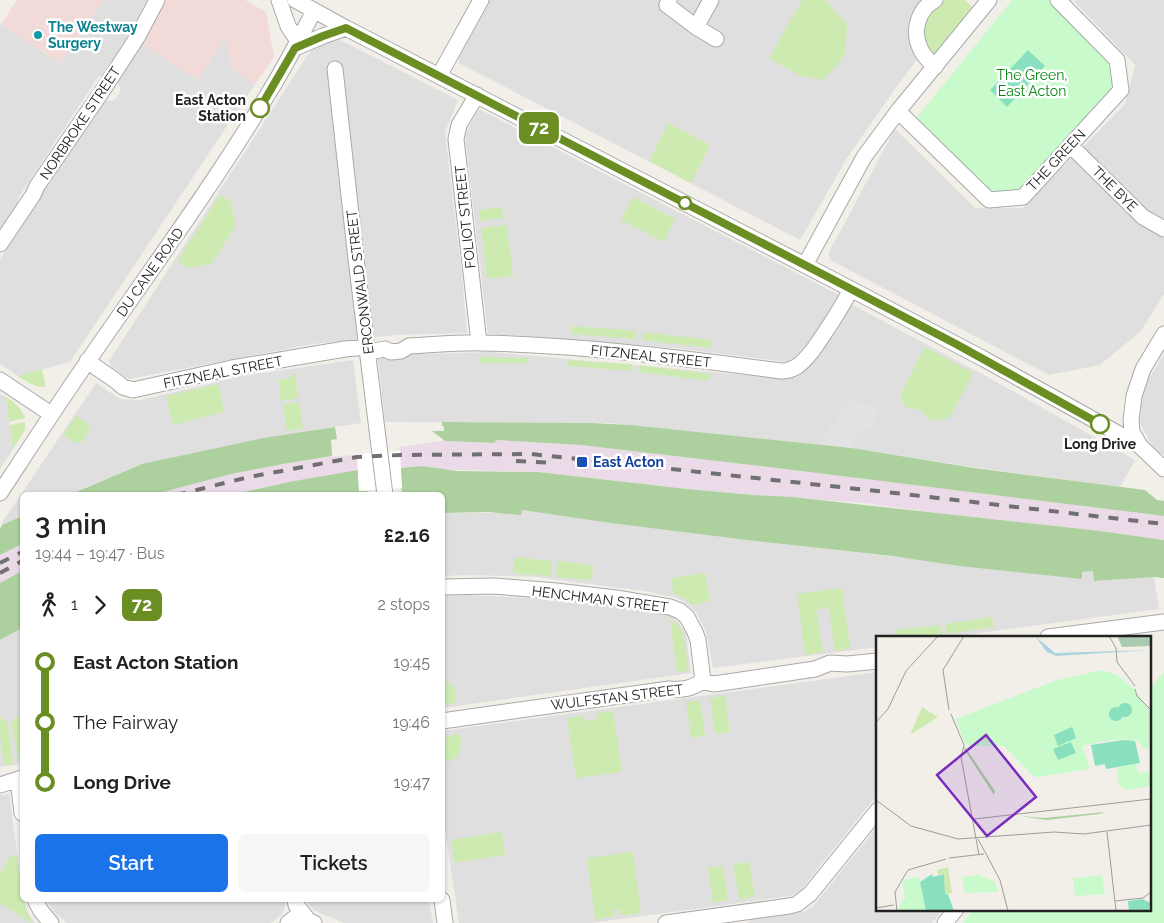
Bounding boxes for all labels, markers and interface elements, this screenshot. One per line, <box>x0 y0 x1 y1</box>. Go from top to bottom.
place label: The Westway Surgery <box>48 19 138 51</box>
marker: The Westway Surgery <box>32 29 44 41</box>
street label: NORBROKE STREET <box>36 63 124 182</box>
park label: The Green, East Acton <box>997 67 1067 99</box>
place label: East Acton Station <box>175 92 246 124</box>
marker: East Acton Station <box>250 98 270 118</box>
line badge: 72 <box>516 112 562 144</box>
text: 72 <box>529 117 549 138</box>
street label: THE GREEN <box>1024 126 1088 194</box>
street label: THE BYE <box>1089 163 1141 215</box>
street label: FOLIOT STREET <box>452 164 478 269</box>
unlabelled marker <box>678 196 692 210</box>
street label: ERCONWALD STREET <box>343 208 377 355</box>
street label: DU CANE ROAD <box>113 225 187 319</box>
street label: FITZNEAL STREET <box>590 342 712 370</box>
street label: FITZNEAL STREET <box>162 353 284 391</box>
marker: Long Drive <box>1090 414 1110 434</box>
place label: Long Drive <box>1064 436 1137 452</box>
place label: East Acton <box>593 454 664 470</box>
marker: East Acton <box>575 455 589 469</box>
text: 3 min <box>35 508 107 541</box>
text: £2.16 <box>384 524 430 546</box>
text: 19:44 – 19:47 · Bus <box>35 544 165 563</box>
street label: HENCHMAN STREET <box>531 583 670 615</box>
icon: walk <box>35 591 63 619</box>
icon: forward <box>86 591 114 619</box>
text: 72 <box>132 594 152 615</box>
text: 1 <box>71 595 78 614</box>
text: 2 stops <box>378 595 430 614</box>
inset map <box>876 636 1152 910</box>
text: East Acton Station <box>73 651 239 673</box>
text: 19:45 <box>393 653 430 672</box>
street label: WULFSTAN STREET <box>550 681 684 713</box>
text: The Fairway <box>73 711 178 733</box>
text: 19:46 <box>392 713 430 732</box>
text: Long Drive <box>73 771 171 793</box>
text: 19:47 <box>394 773 430 792</box>
button: Start <box>35 834 228 892</box>
button: Tickets <box>238 834 430 892</box>

